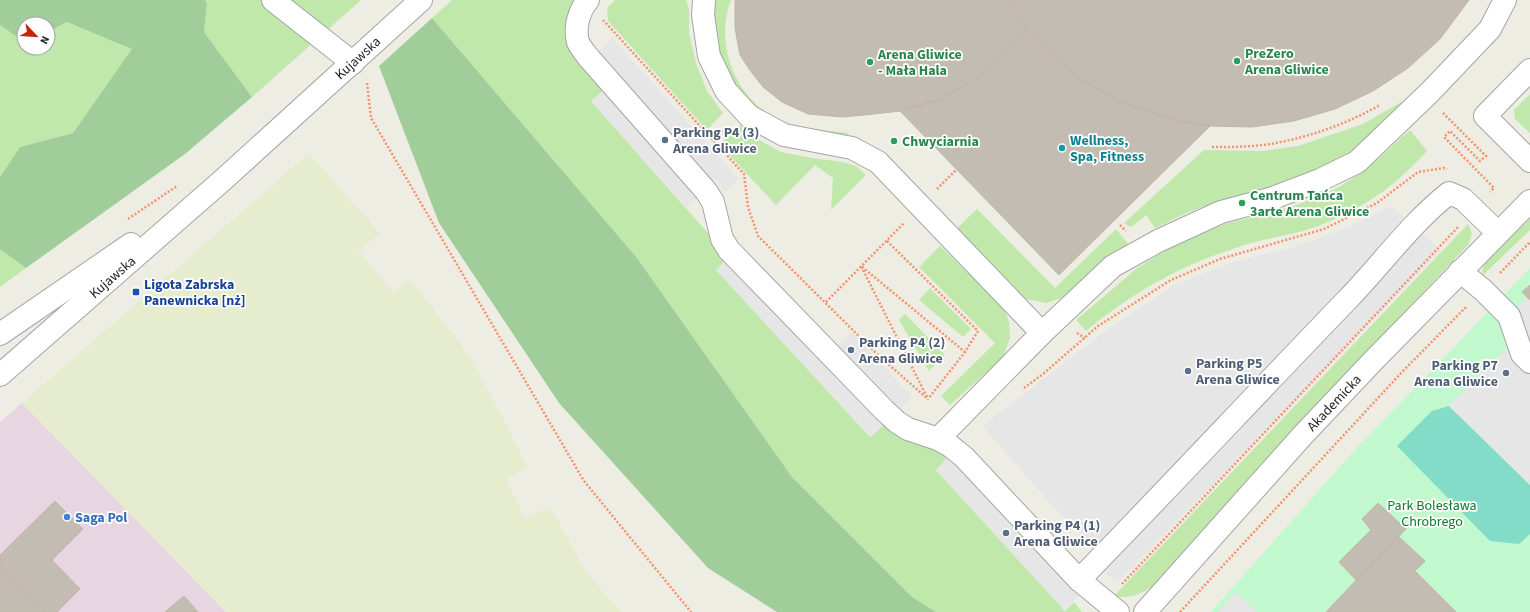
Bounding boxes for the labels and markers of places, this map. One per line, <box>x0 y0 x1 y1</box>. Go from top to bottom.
place label: PreZero Arena Gliwice <box>1244 44 1329 80</box>
place label: Arena Gliwice - Mała Hala <box>877 45 962 81</box>
marker: PreZero Arena Gliwice <box>1232 56 1242 66</box>
marker: Arena Gliwice - Mała Hala <box>865 57 875 67</box>
place label: Parking P4 (3) Arena Gliwice <box>672 123 759 159</box>
place label: Wellness, Spa, Fitness <box>1070 131 1144 167</box>
place label: Chwyciarnia <box>902 132 979 152</box>
marker: Parking P4 (3) Arena Gliwice <box>660 135 670 145</box>
marker: Chwyciarnia <box>889 136 899 146</box>
marker: Wellness, Spa, Fitness <box>1057 143 1067 153</box>
place label: Centrum Tańca 3arte Arena Gliwice <box>1250 186 1369 222</box>
marker: Centrum Tańca 3arte Arena Gliwice <box>1237 198 1247 208</box>
place label: Ligota Zabrska Panewnicka [nż] <box>144 275 246 311</box>
marker: Ligota Zabrska Panewnicka [nż] <box>131 287 141 297</box>
place label: Parking P4 (2) Arena Gliwice <box>858 333 945 369</box>
marker: Parking P4 (2) Arena Gliwice <box>846 345 856 355</box>
place label: Parking P5 Arena Gliwice <box>1195 354 1280 390</box>
place label: Parking P7 Arena Gliwice <box>1413 356 1498 392</box>
marker: Parking P5 Arena Gliwice <box>1183 366 1193 376</box>
marker: Parking P7 Arena Gliwice <box>1501 368 1511 378</box>
place label: Saga Pol <box>75 508 127 528</box>
marker: Saga Pol <box>62 512 72 522</box>
place label: Parking P4 (1) Arena Gliwice <box>1013 516 1100 552</box>
marker: Parking P4 (1) Arena Gliwice <box>1001 528 1011 538</box>

